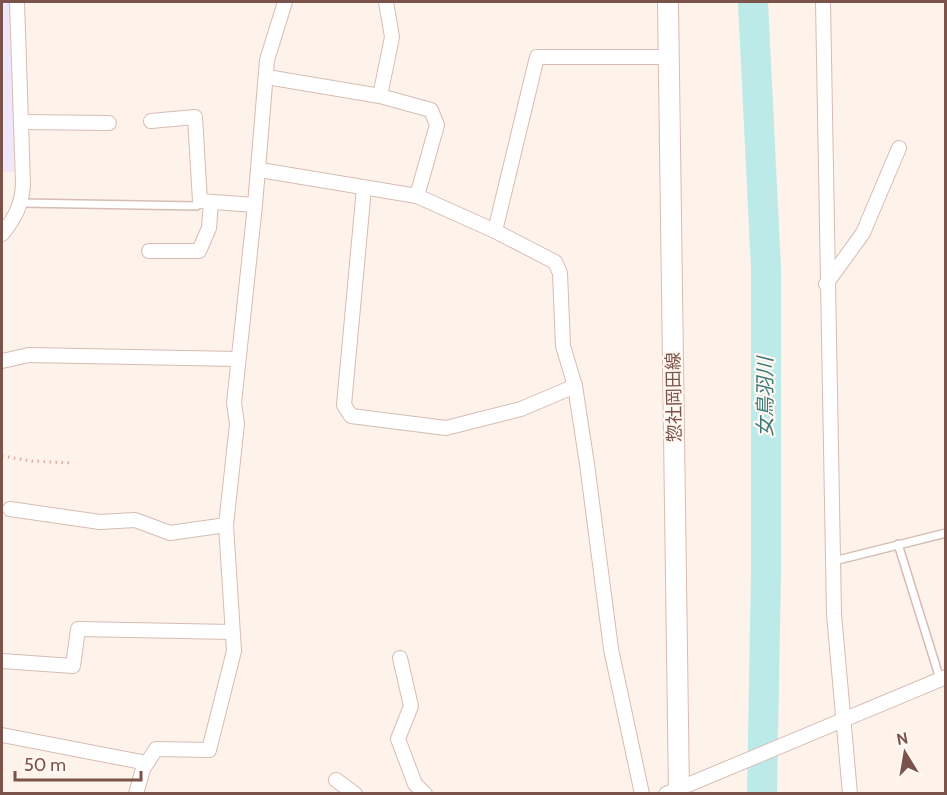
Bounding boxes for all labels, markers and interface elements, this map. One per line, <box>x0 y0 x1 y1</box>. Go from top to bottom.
street label: 惣社岡田線 <box>662 352 686 442</box>
water label: 女鳥羽川 <box>753 355 777 437</box>
north arrow <box>875 723 935 783</box>
text: N <box>895 728 910 749</box>
scale bar <box>15 744 141 782</box>
text: 50 m <box>24 754 66 776</box>

